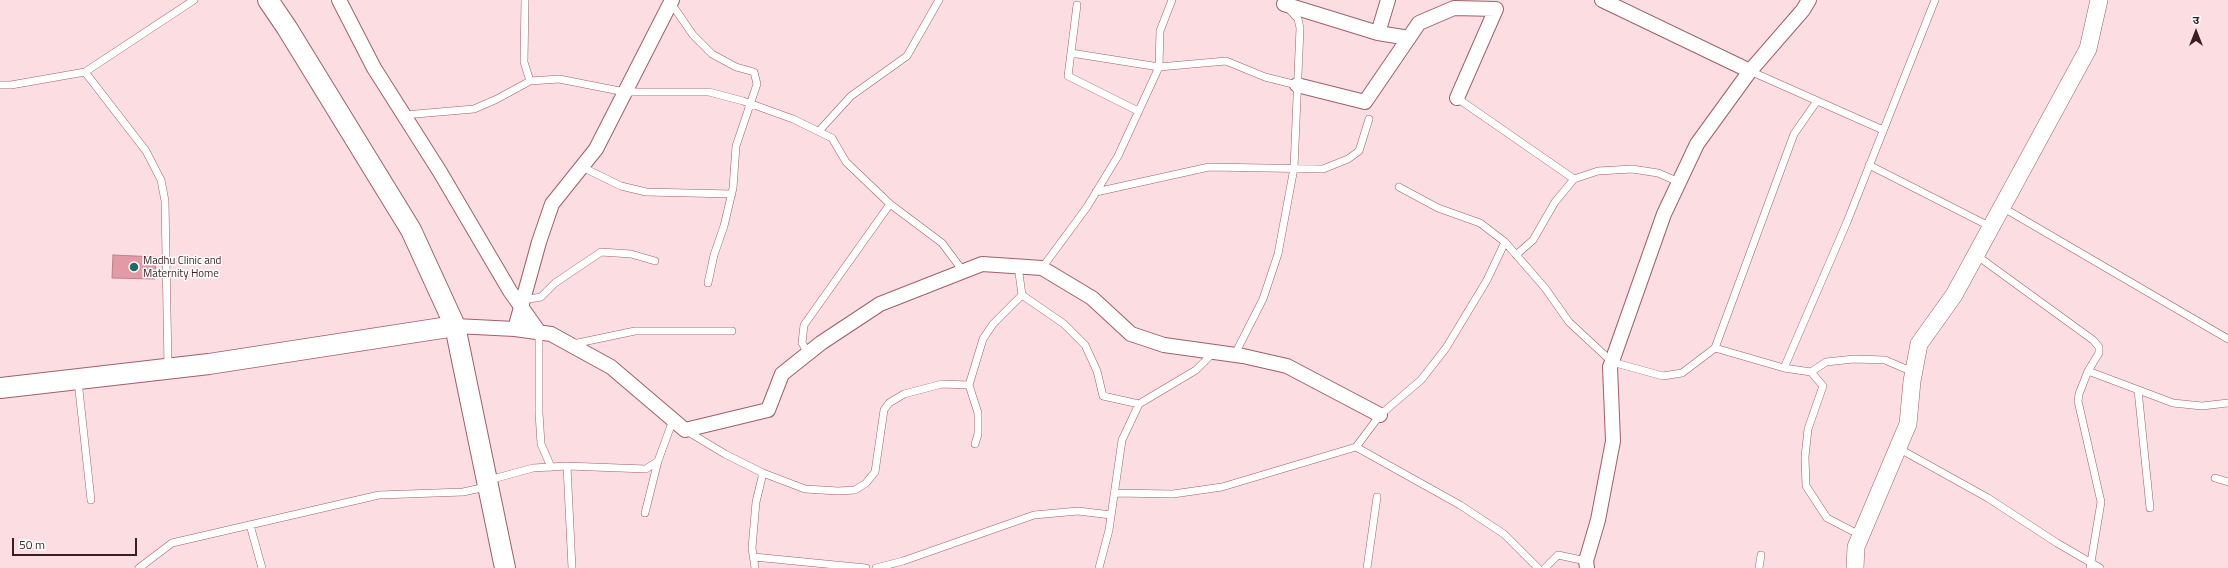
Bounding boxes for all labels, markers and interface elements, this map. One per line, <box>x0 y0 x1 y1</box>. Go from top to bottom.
north arrow <box>2176 12 2216 52</box>
text: उ <box>2193 12 2199 28</box>
place label: Madhu Clinic and Maternity Home <box>143 254 221 280</box>
marker: Madhu Clinic and Maternity Home <box>128 261 140 273</box>
scale bar <box>14 530 139 556</box>
text: 50 m <box>19 535 45 554</box>

